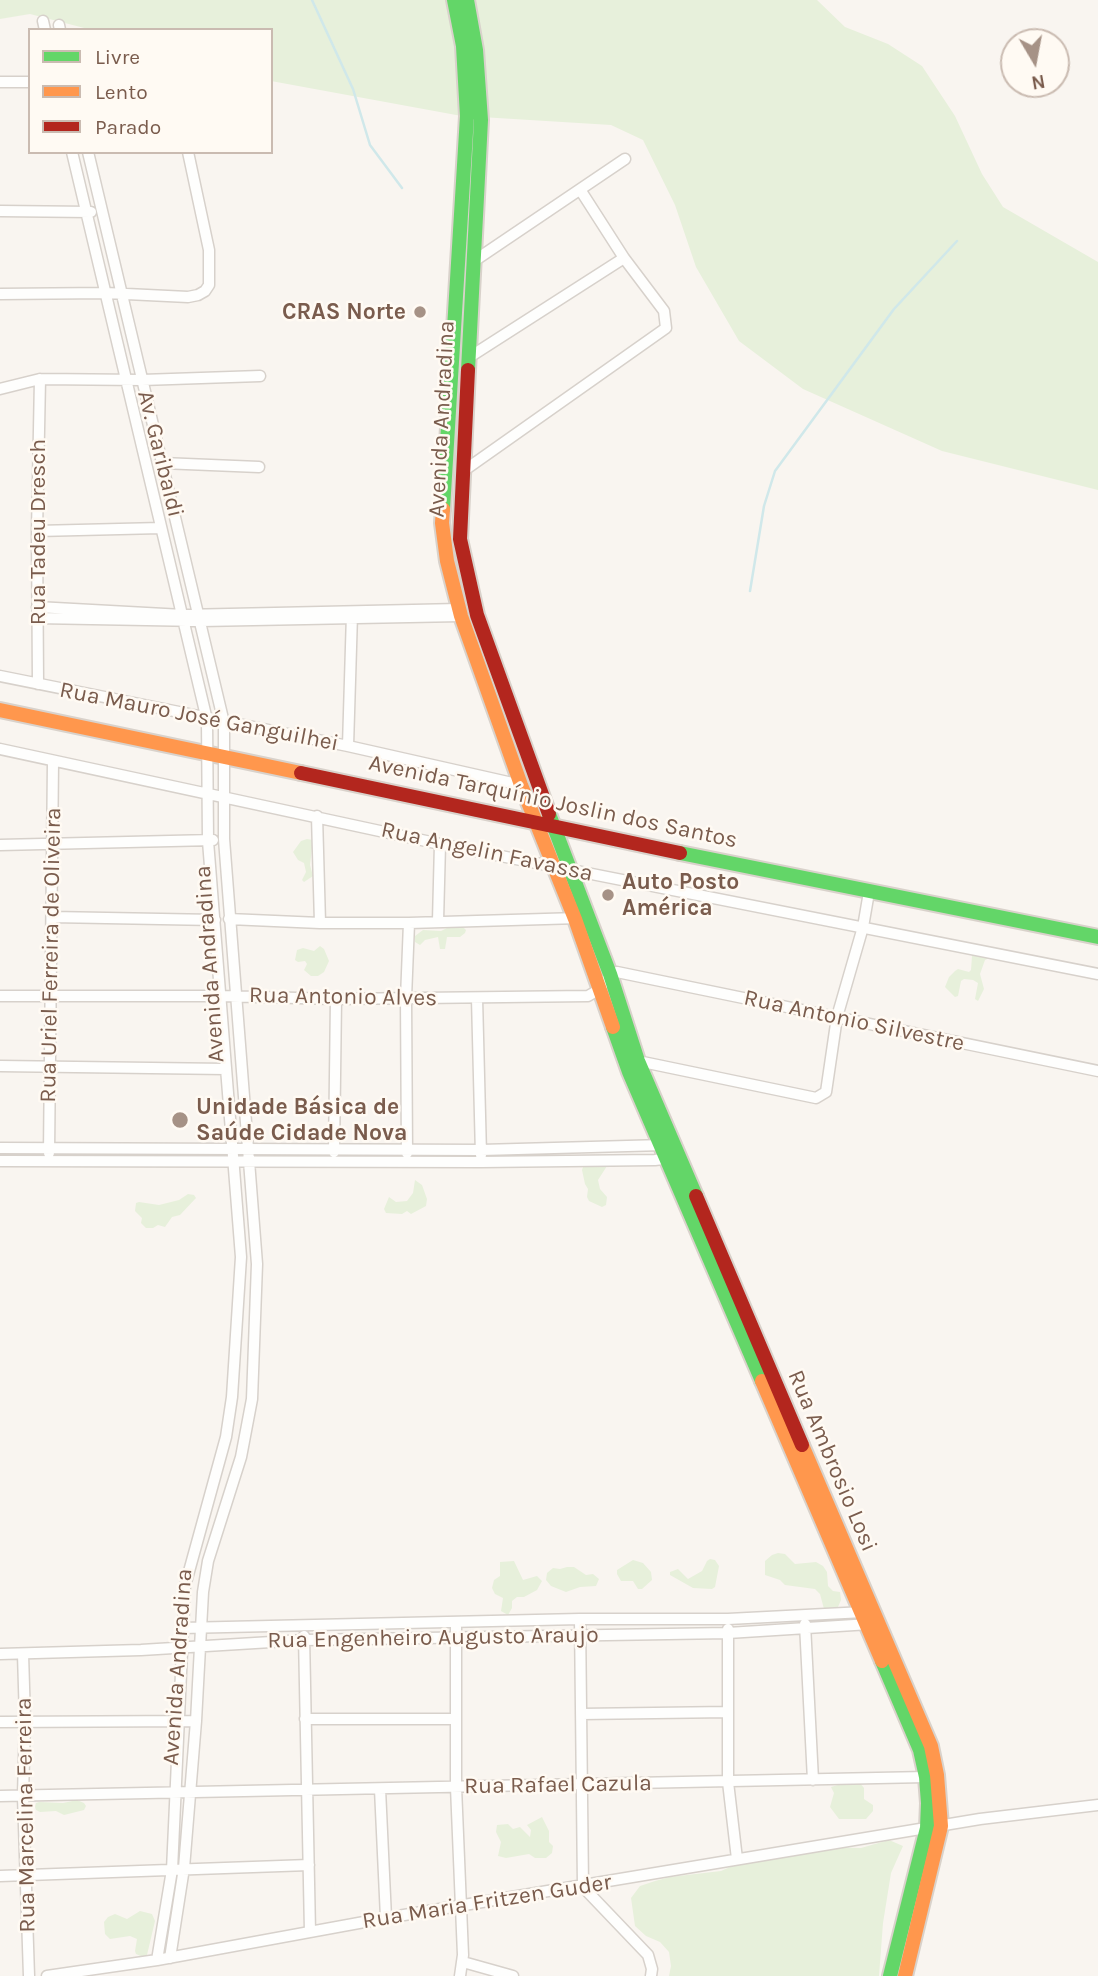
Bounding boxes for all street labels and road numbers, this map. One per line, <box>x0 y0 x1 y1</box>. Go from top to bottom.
street label: Avenida Andradina <box>423 320 461 518</box>
street label: Av. Garibaldi <box>131 388 189 520</box>
street label: Rua Tadeu Dresch <box>24 439 52 625</box>
street label: Rua Mauro José Ganguilhei <box>57 676 341 758</box>
street label: Avenida Tarquínio Joslin dos Santos <box>366 749 740 855</box>
street label: Rua Uriel Ferreira de Oliveira <box>35 807 67 1103</box>
street label: Rua Angelin Favassa <box>379 816 595 888</box>
street label: Avenida Andradina <box>189 865 231 1063</box>
street label: Rua Antonio Alves <box>249 982 437 1012</box>
street label: Rua Antonio Silvestre <box>741 984 967 1058</box>
street label: Rua Ambrosio Losi <box>781 1366 883 1556</box>
street label: Avenida Andradina <box>157 1568 199 1766</box>
street label: Rua Engenheiro Augusto Araujo <box>267 1621 599 1655</box>
street label: Rua Marcelina Ferreira <box>10 1697 42 1933</box>
street label: Rua Rafael Cazula <box>464 1770 652 1800</box>
street label: Rua Maria Fritzen Guder <box>360 1869 614 1935</box>

